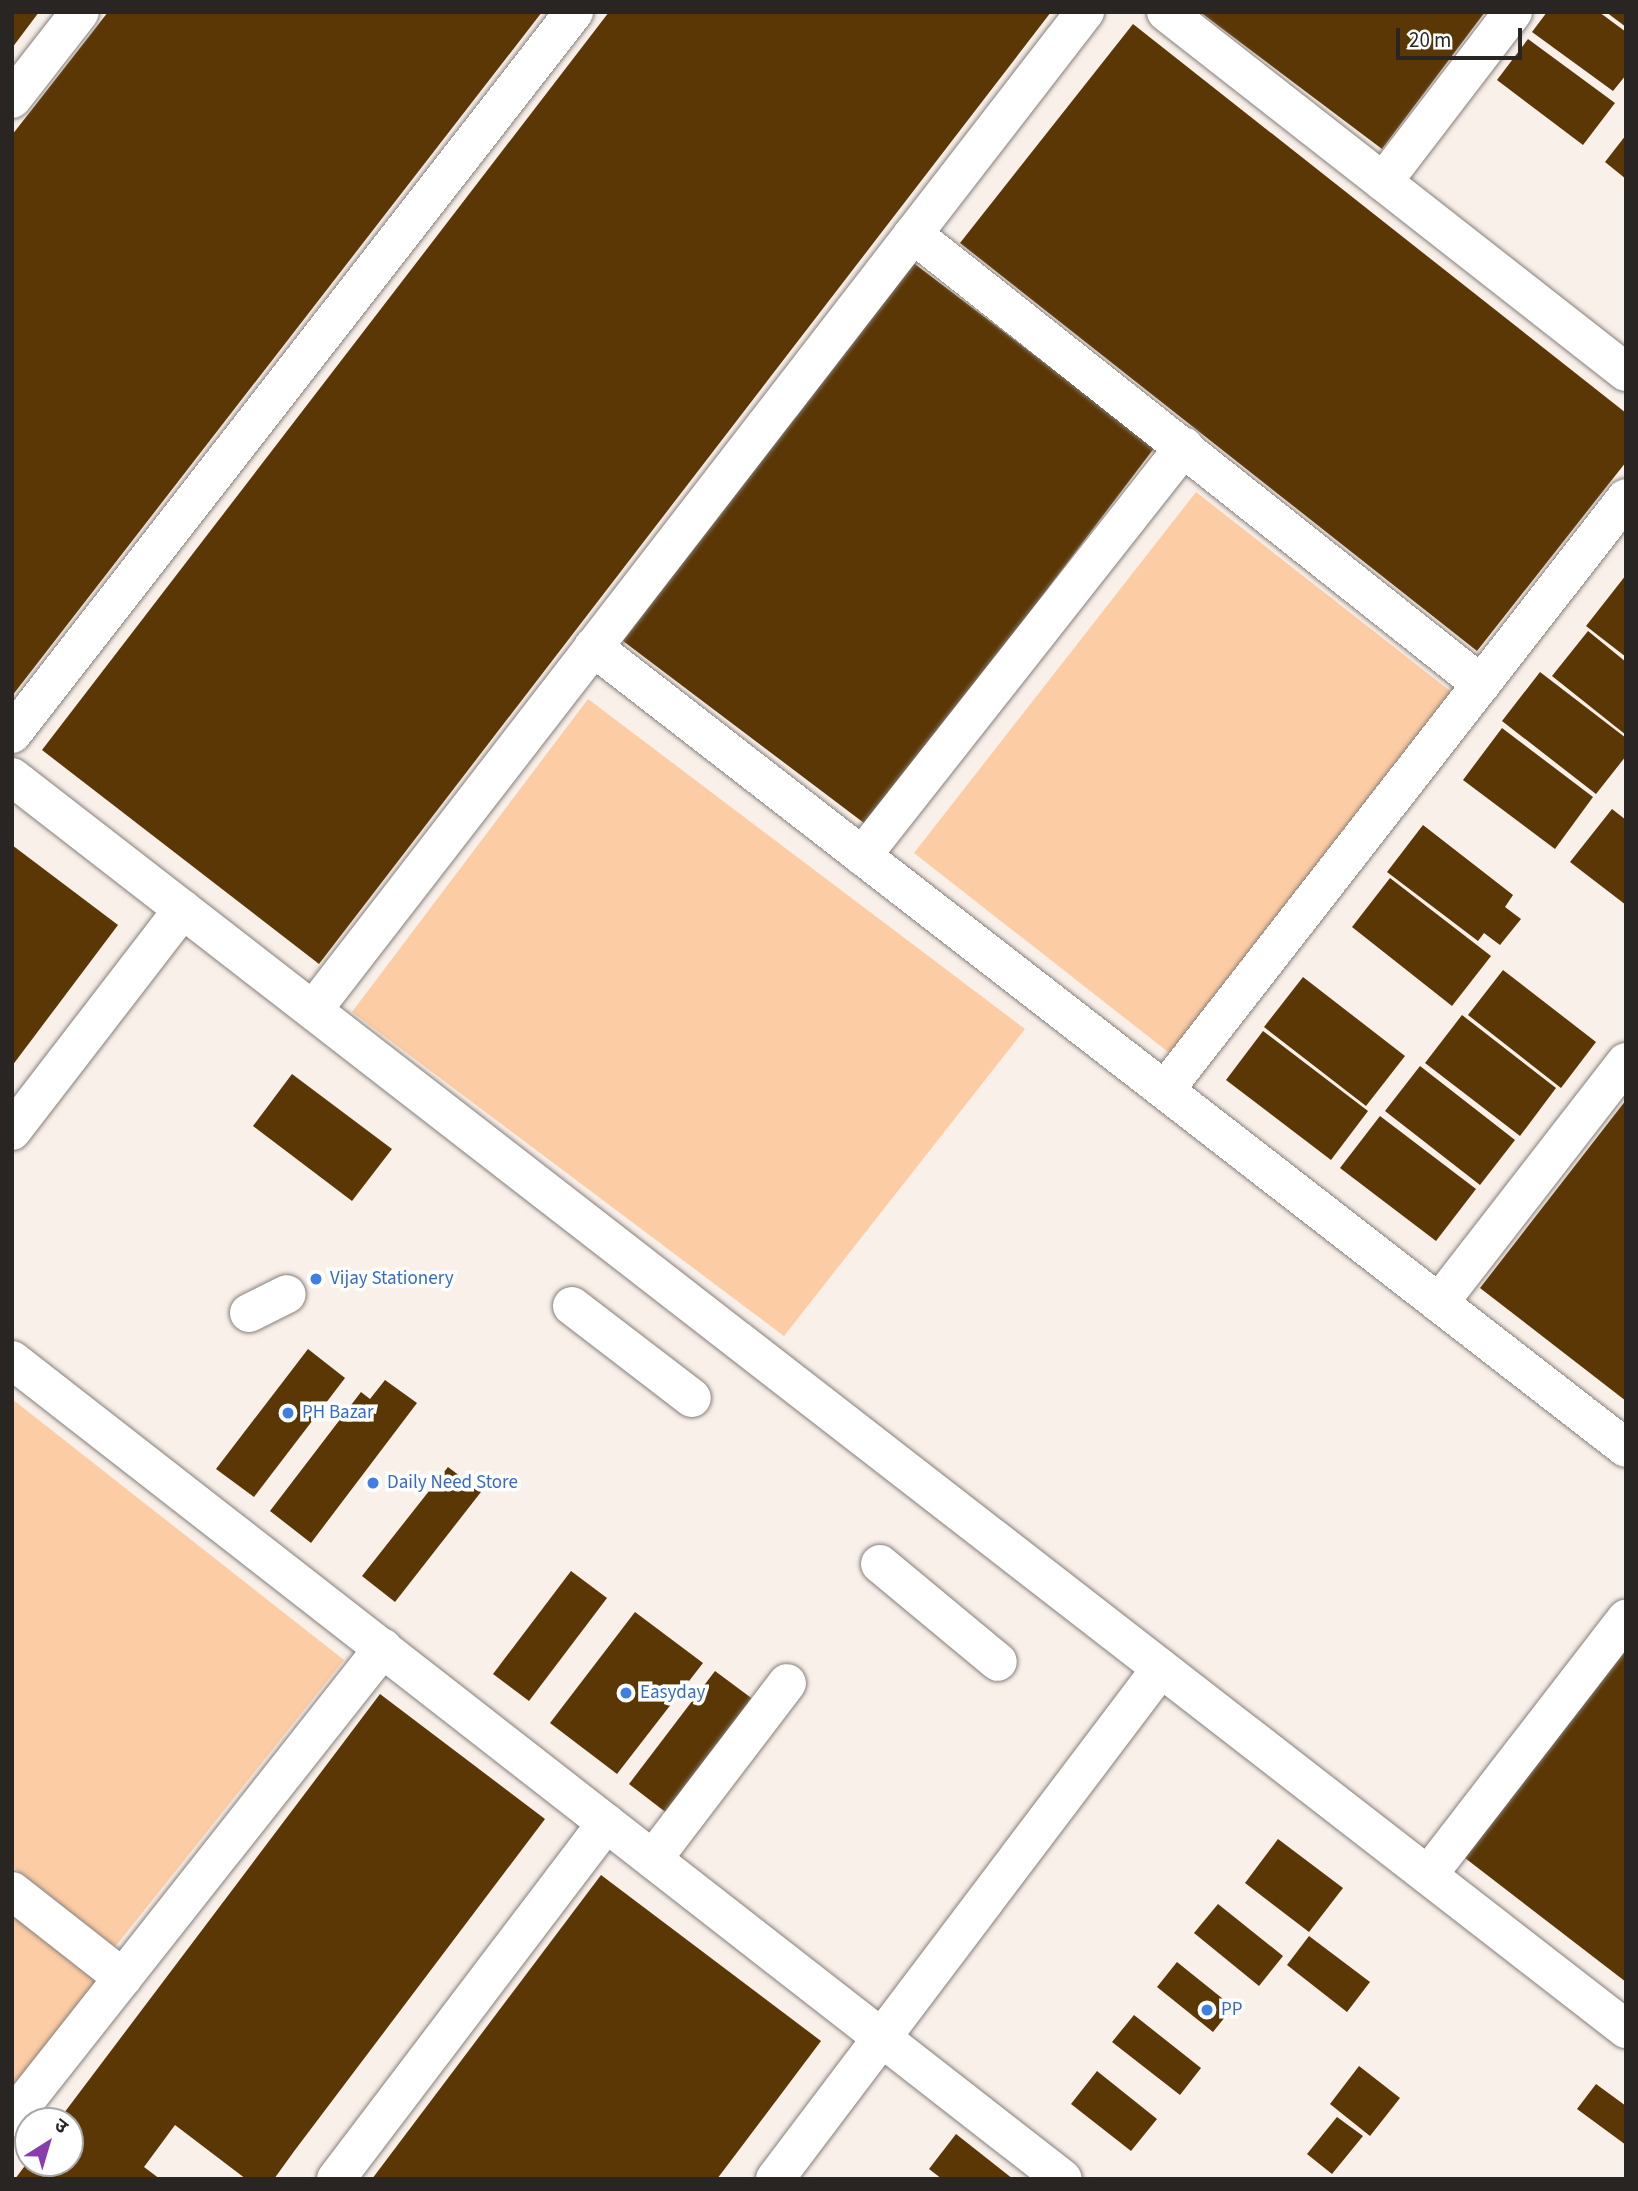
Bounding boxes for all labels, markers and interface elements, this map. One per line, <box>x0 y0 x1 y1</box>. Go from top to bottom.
scale bar <box>1400 14 1526 58</box>
text: 20 m <box>1409 25 1451 55</box>
place label: Vijay Stationery <box>330 1268 454 1290</box>
marker: Vijay Stationery <box>308 1271 324 1287</box>
place label: PH Bazar <box>302 1402 374 1424</box>
marker: PH Bazar <box>280 1405 296 1421</box>
place label: Daily Need Store <box>387 1472 518 1494</box>
marker: Daily Need Store <box>365 1475 381 1491</box>
place label: Easyday <box>640 1682 705 1704</box>
marker: Easyday <box>618 1685 634 1701</box>
place label: PP <box>1221 1999 1243 2021</box>
marker: PP <box>1199 2002 1215 2018</box>
north arrow <box>14 2107 84 2177</box>
text: उ <box>48 2112 73 2141</box>

